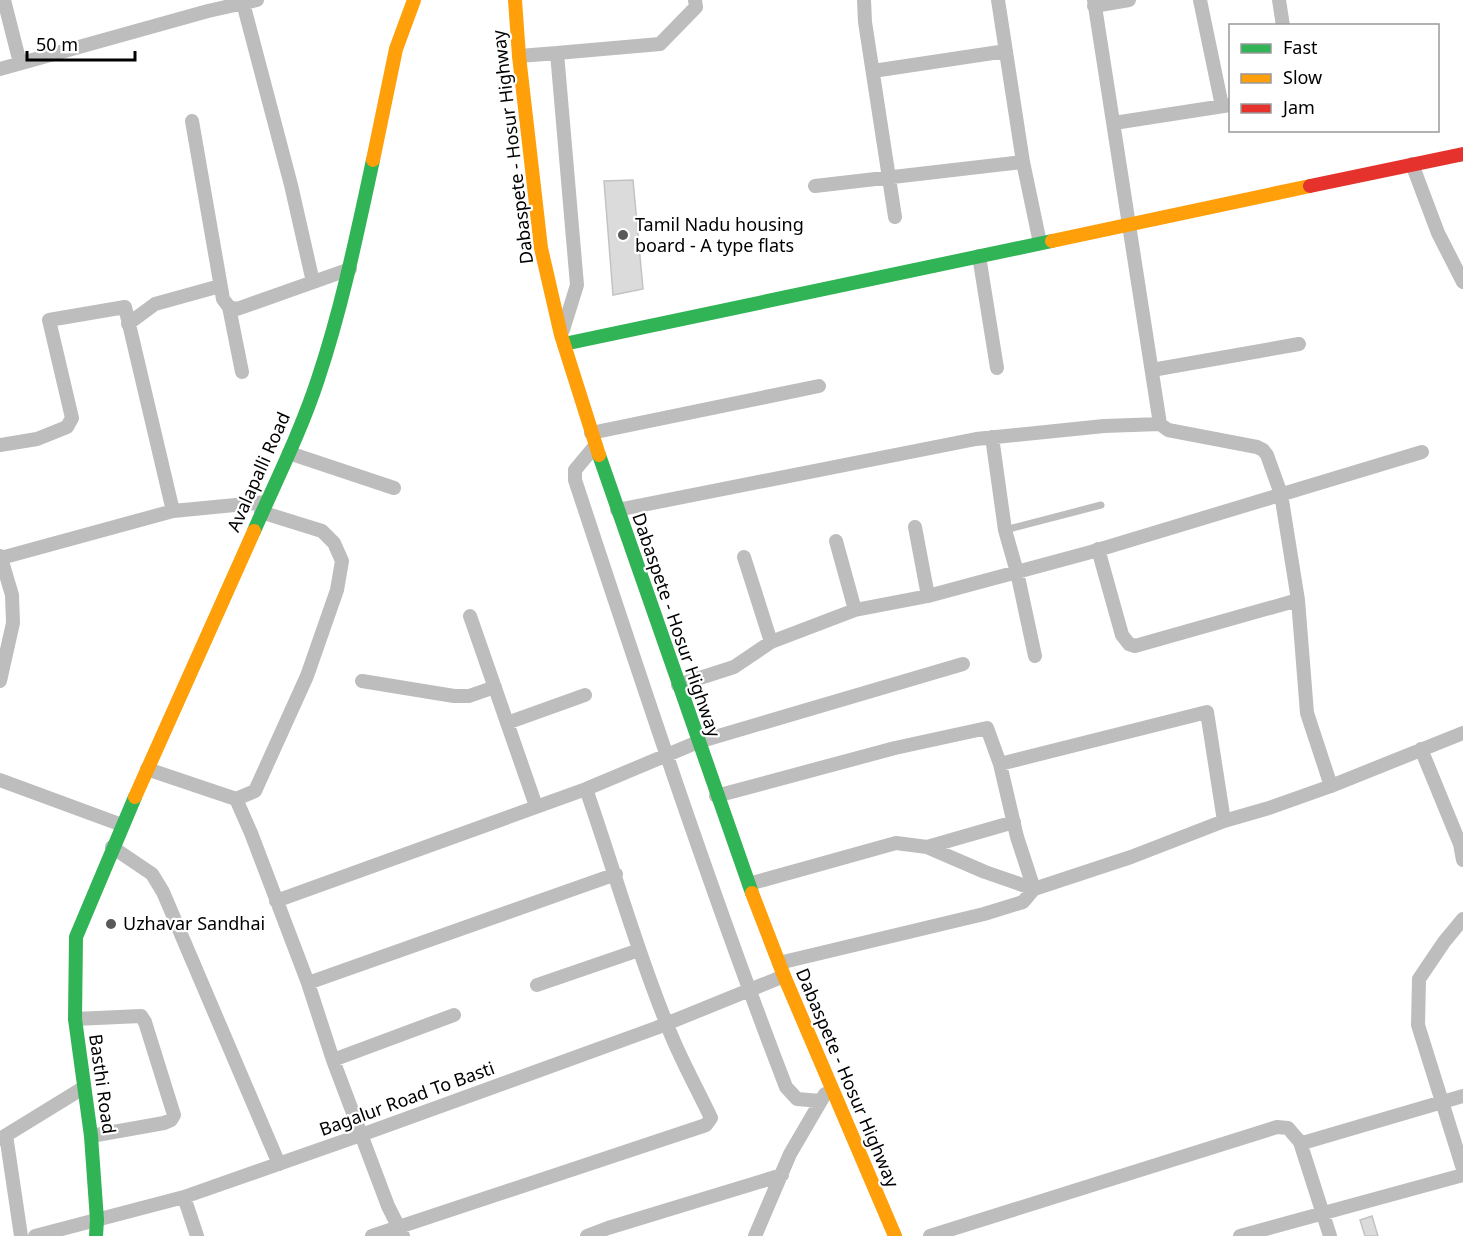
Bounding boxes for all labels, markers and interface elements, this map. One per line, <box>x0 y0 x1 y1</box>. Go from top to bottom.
scale bar <box>27 24 135 62</box>
legend <box>1229 24 1439 132</box>
street label: Dabaspete - Hosur Highway <box>486 28 538 266</box>
text: 50 m <box>36 32 78 56</box>
text: Fast <box>1283 35 1318 59</box>
text: Slow <box>1283 65 1322 89</box>
text: Jam <box>1281 95 1315 119</box>
place label: Tamil Nadu housing board - A type flats <box>635 212 804 257</box>
marker: Tamil Nadu housing board - A type flats <box>616 228 630 242</box>
street label: Avalapalli Road <box>221 408 295 535</box>
street label: Dabaspete - Hosur Highway <box>627 509 727 741</box>
place label: Uzhavar Sandhai <box>123 911 265 935</box>
marker: Uzhavar Sandhai <box>104 917 118 931</box>
street label: Dabaspete - Hosur Highway <box>791 964 905 1192</box>
street label: Basthi Road <box>84 1032 122 1135</box>
street label: Bagalur Road To Basti <box>316 1055 498 1141</box>

